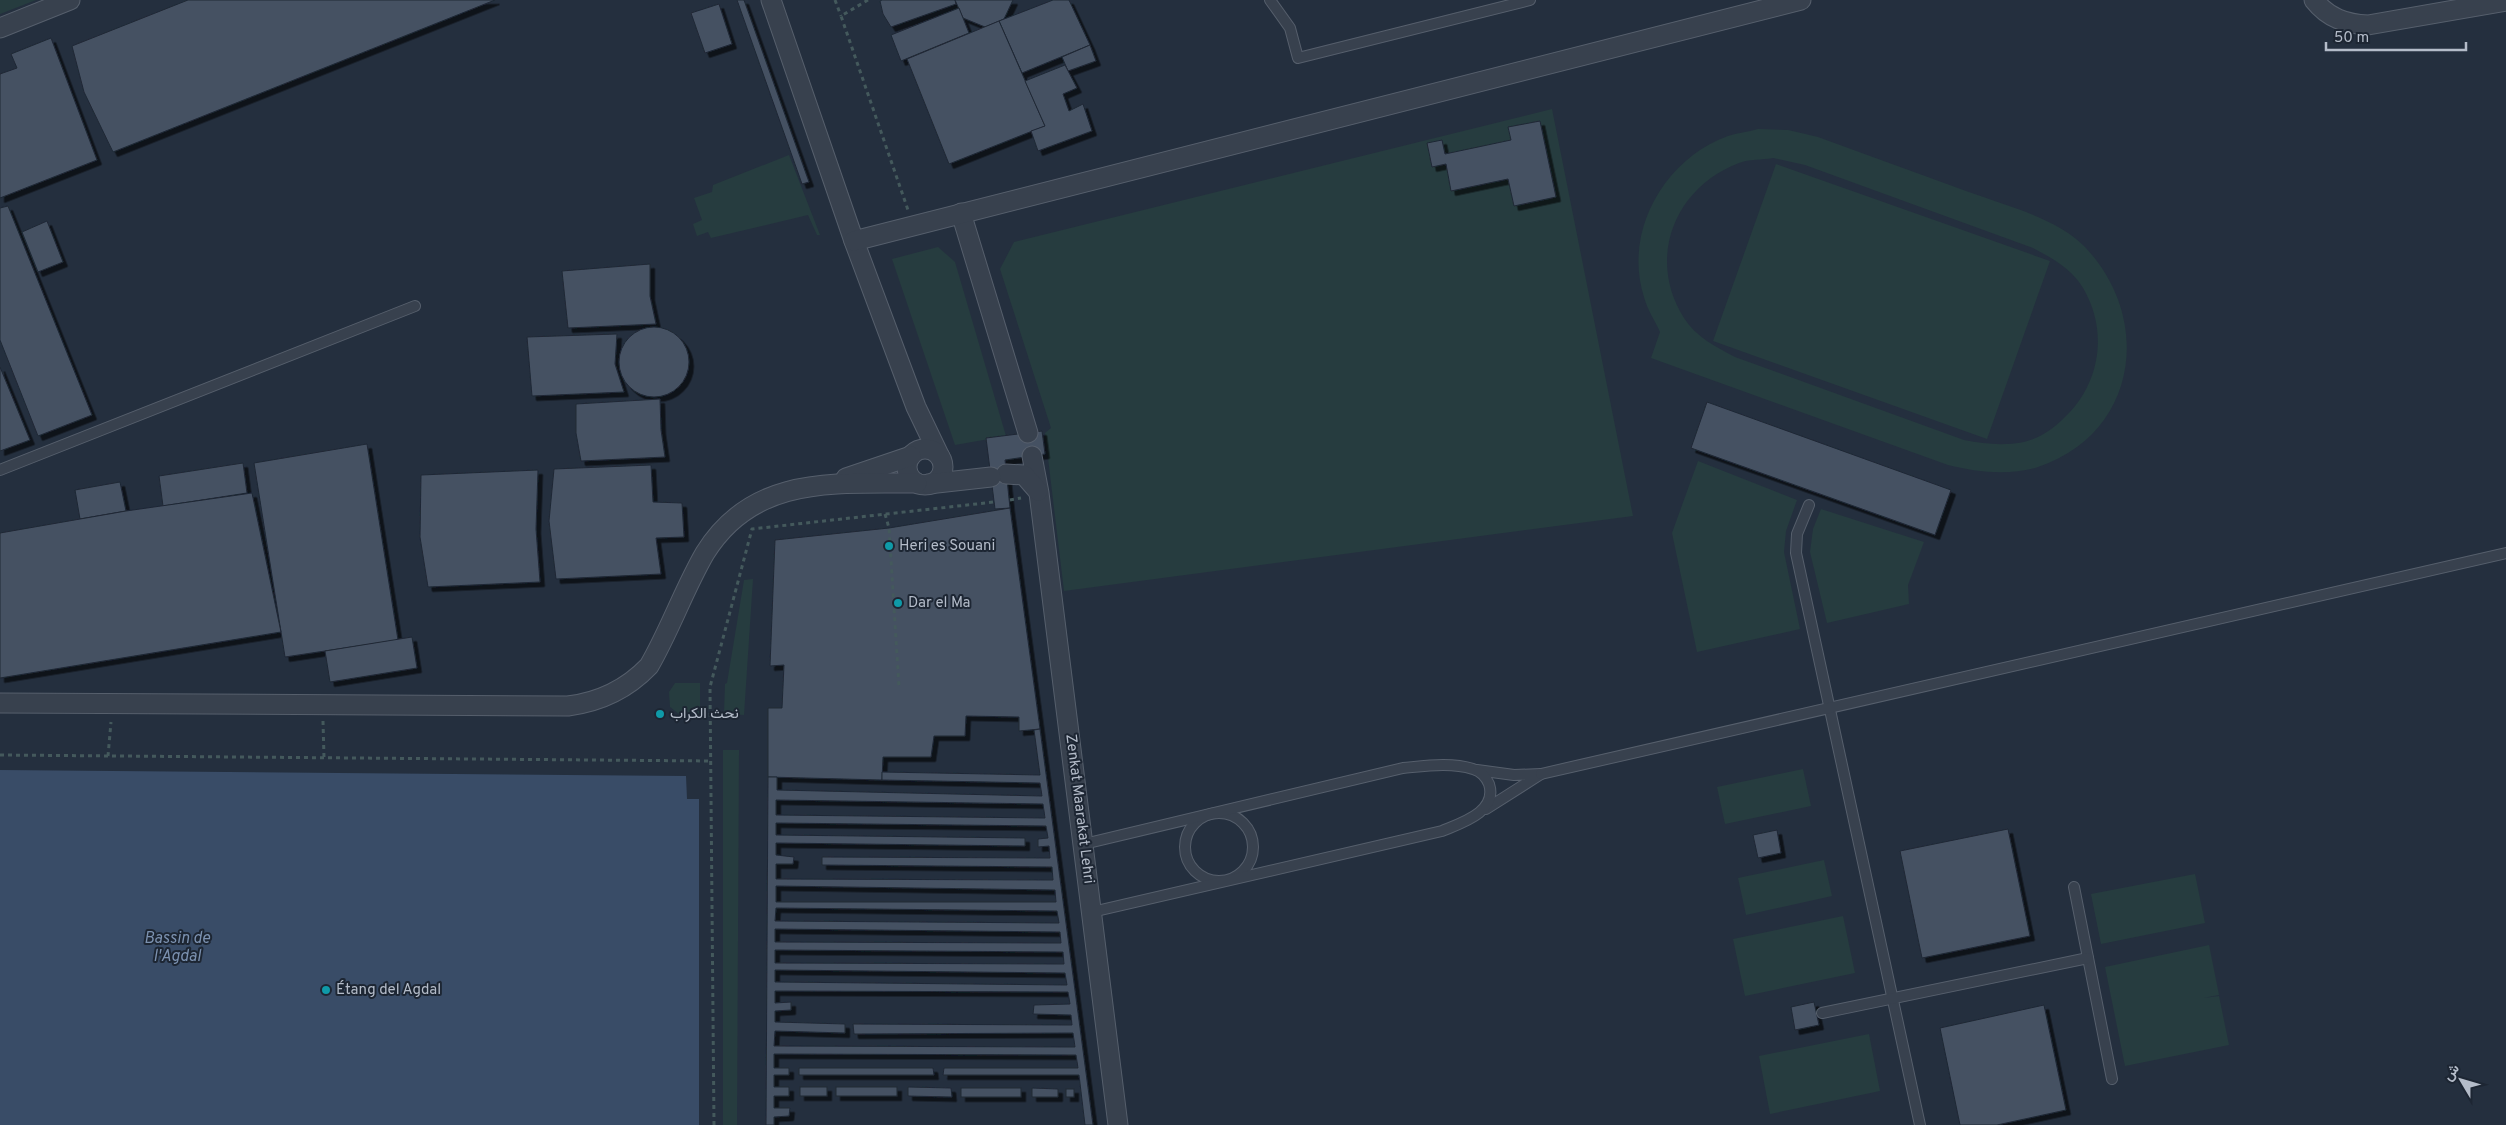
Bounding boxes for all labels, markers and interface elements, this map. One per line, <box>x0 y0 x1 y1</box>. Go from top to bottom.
scale bar <box>2326 20 2466 52</box>
text: 50 m <box>2334 29 2369 48</box>
place label: Heri es Souani <box>899 537 995 556</box>
marker: Heri es Souani <box>883 540 895 552</box>
place label: Dar el Ma <box>908 594 970 613</box>
marker: Dar el Ma <box>892 597 904 609</box>
place label: نحث الكراب <box>670 705 739 724</box>
marker: نحث الكراب <box>654 708 666 720</box>
street label: Zenkat Maarakat Lehri <box>1060 733 1098 885</box>
water label: Bassin de l'Agdal <box>144 929 211 967</box>
place label: Étang del Agdal <box>336 980 441 1000</box>
marker: Étang del Agdal <box>320 984 332 996</box>
north arrow <box>2436 1055 2486 1105</box>
text: ش <box>2440 1061 2464 1085</box>

